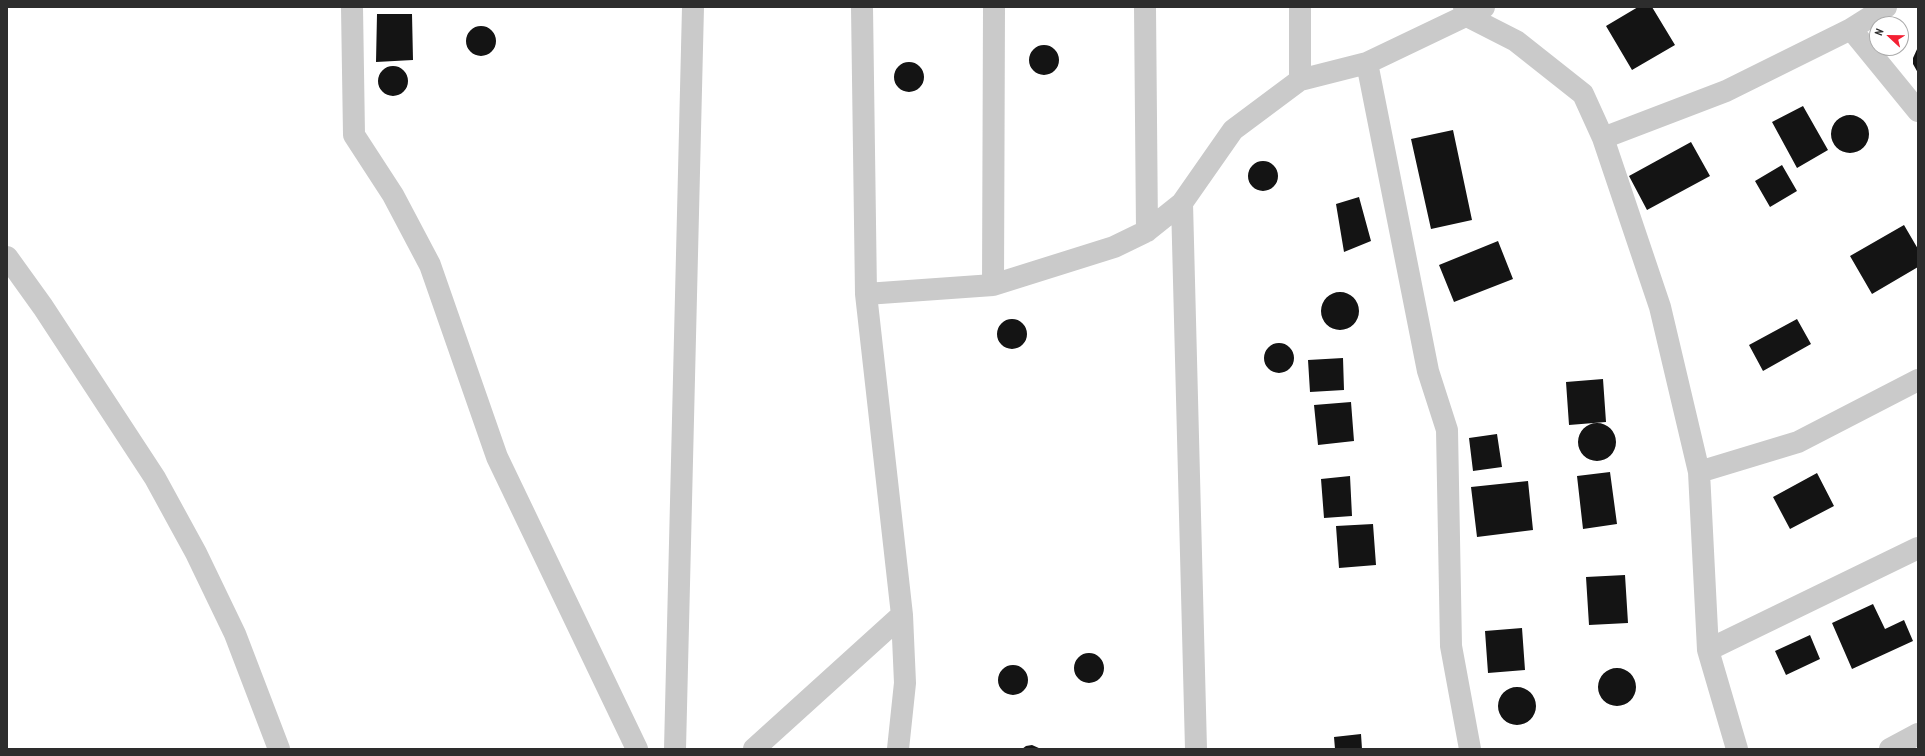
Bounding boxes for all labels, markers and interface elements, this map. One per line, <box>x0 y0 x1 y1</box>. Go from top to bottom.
north arrow <box>1869 16 1909 56</box>
text: N <box>1871 27 1886 37</box>

